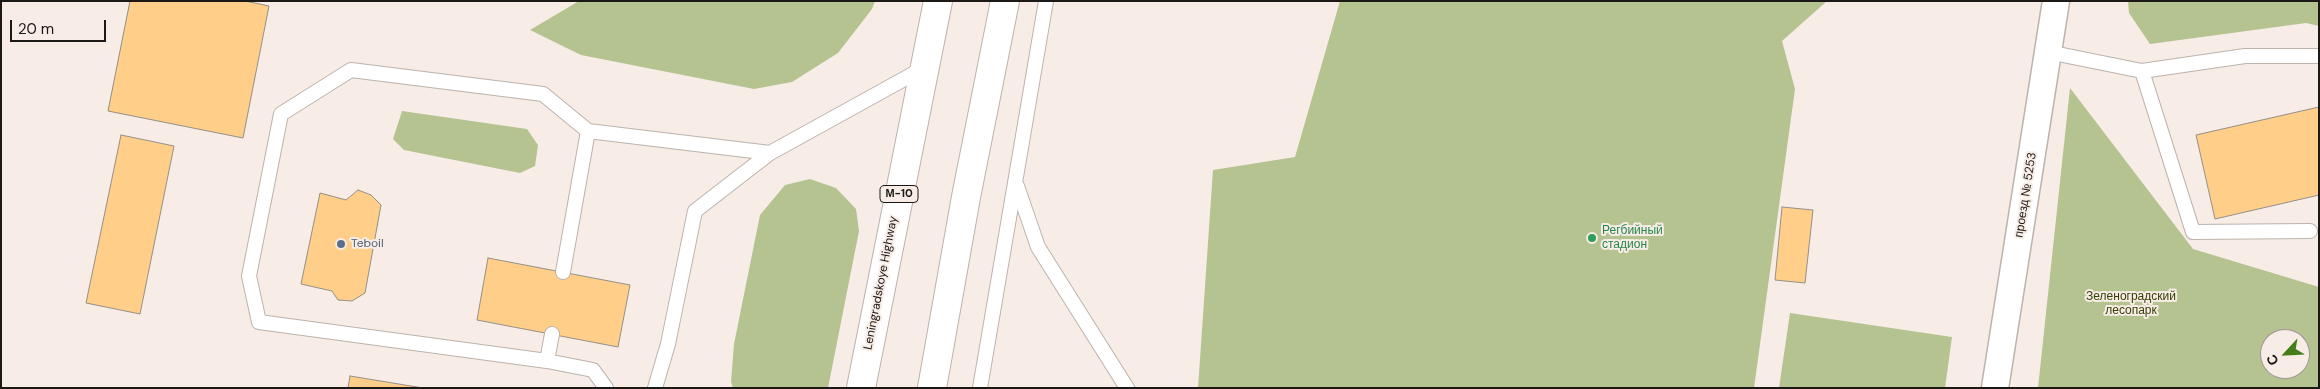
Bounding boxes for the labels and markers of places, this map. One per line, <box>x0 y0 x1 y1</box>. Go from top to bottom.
place label: Регбийный стадион <box>1602 224 1663 252</box>
marker: Регбийный стадион <box>1586 232 1598 244</box>
place label: Teboil <box>351 237 384 251</box>
marker: Teboil <box>335 238 347 250</box>

